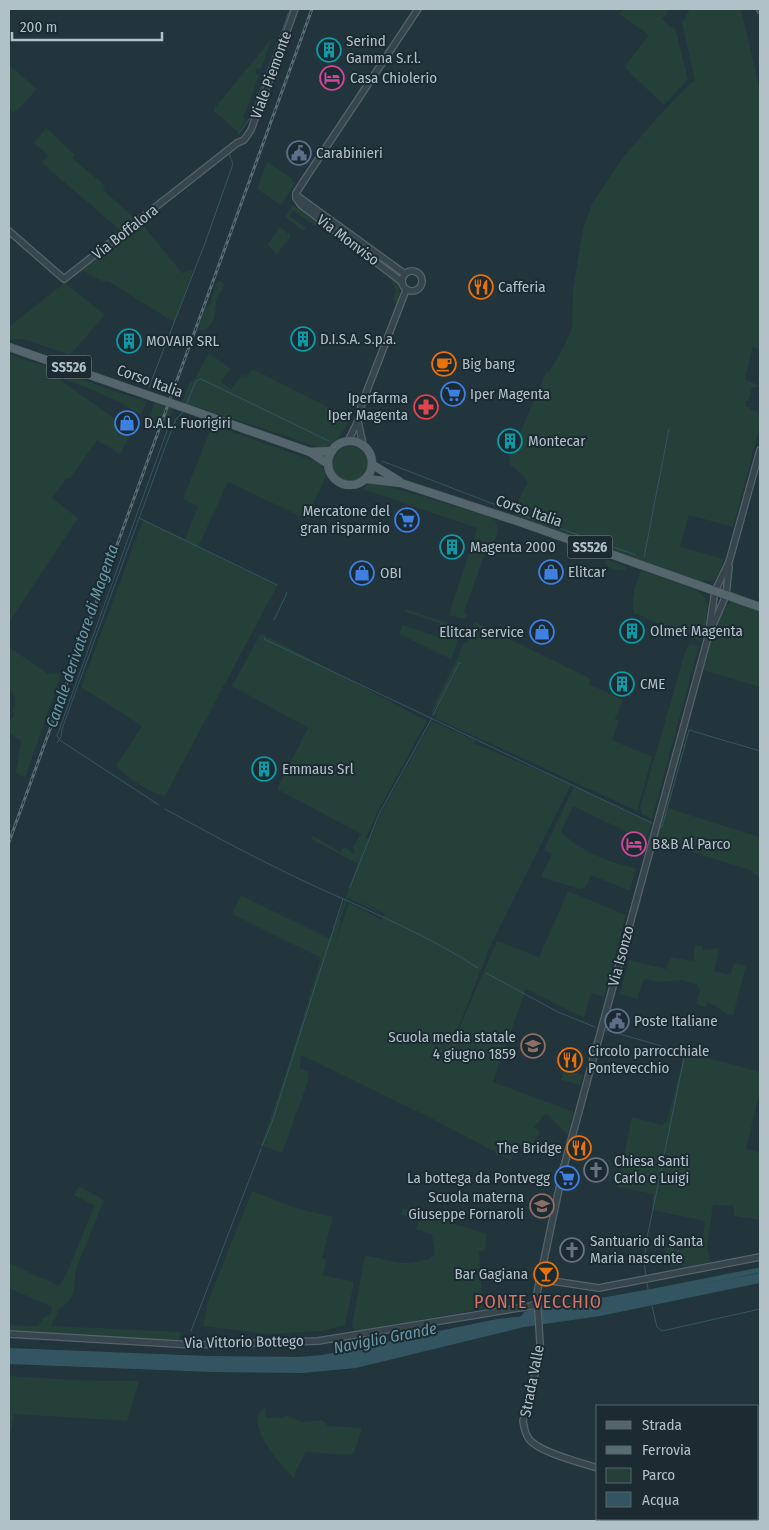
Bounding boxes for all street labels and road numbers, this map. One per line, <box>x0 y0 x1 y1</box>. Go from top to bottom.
street label: Viale Piemonte <box>247 29 295 121</box>
street label: Via Boffalora <box>89 201 161 263</box>
street label: Via Monviso <box>313 211 383 269</box>
road number: SS526 <box>46 356 92 378</box>
street label: Corso Italia <box>114 361 186 401</box>
street label: Corso Italia <box>493 491 565 531</box>
road number: SS526 <box>568 536 612 558</box>
street label: Via Isonzo <box>604 924 638 988</box>
street label: Via Vittorio Bottego <box>184 1332 304 1352</box>
street label: Strada Valle <box>516 1344 548 1418</box>

